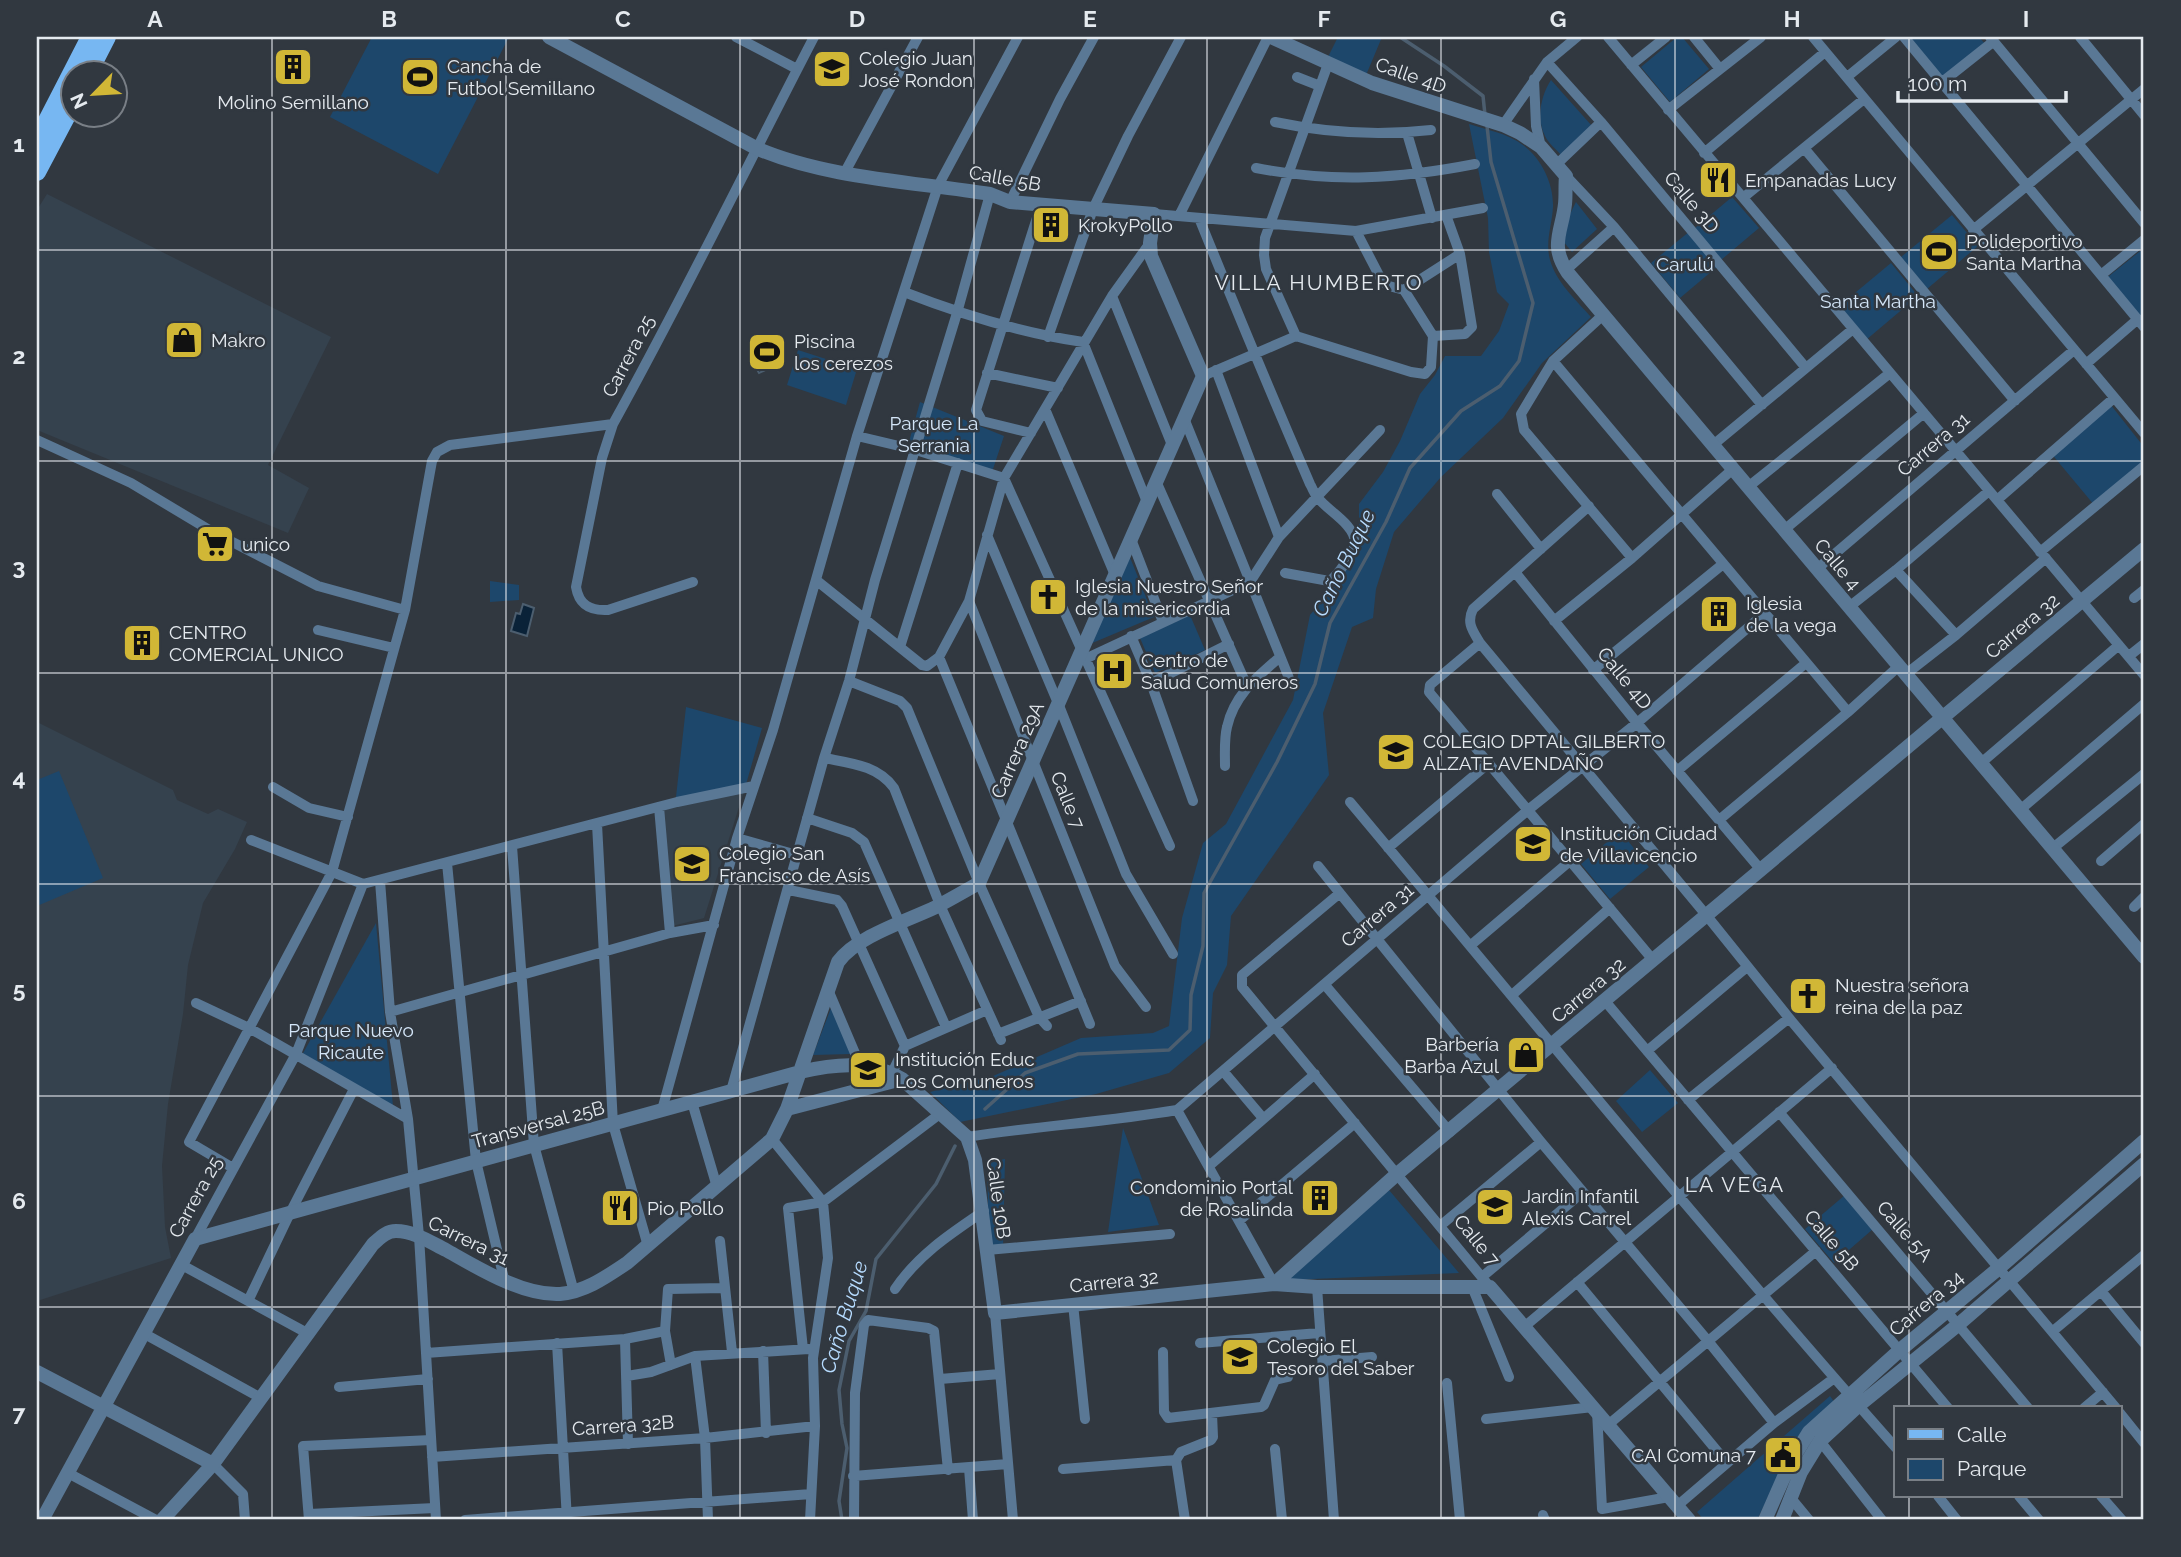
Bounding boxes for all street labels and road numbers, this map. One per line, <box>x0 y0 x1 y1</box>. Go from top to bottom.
street label: Calle 4D <box>1373 53 1449 97</box>
street label: Calle 5B <box>967 161 1043 195</box>
street label: Calle 3D <box>1660 167 1724 237</box>
street label: Carrera 25 <box>597 311 659 401</box>
street label: Carrera 31 <box>1892 407 1974 481</box>
street label: Calle 4 <box>1810 534 1866 594</box>
street label: Carrera 32 <box>1981 589 2063 663</box>
street label: Calle 4D <box>1593 642 1657 714</box>
street label: Carrera 29A <box>986 698 1048 802</box>
street label: Calle 7 <box>1047 768 1089 832</box>
street label: Carrera 31 <box>1336 878 1418 952</box>
street label: Carrera 32 <box>1547 953 1629 1027</box>
street label: Transversal 25B <box>469 1096 607 1152</box>
street label: Carrera 25 <box>164 1152 226 1242</box>
street label: Calle 10B <box>982 1156 1016 1240</box>
street label: Calle 5A <box>1873 1196 1937 1266</box>
street label: Calle 5B <box>1800 1205 1864 1275</box>
street label: Calle 7 <box>1450 1210 1504 1270</box>
street label: Carrera 31 <box>425 1211 513 1269</box>
street label: Carrera 32 <box>1068 1265 1160 1297</box>
street label: Carrera 34 <box>1884 1266 1968 1340</box>
street label: Carrera 32B <box>571 1410 675 1440</box>

